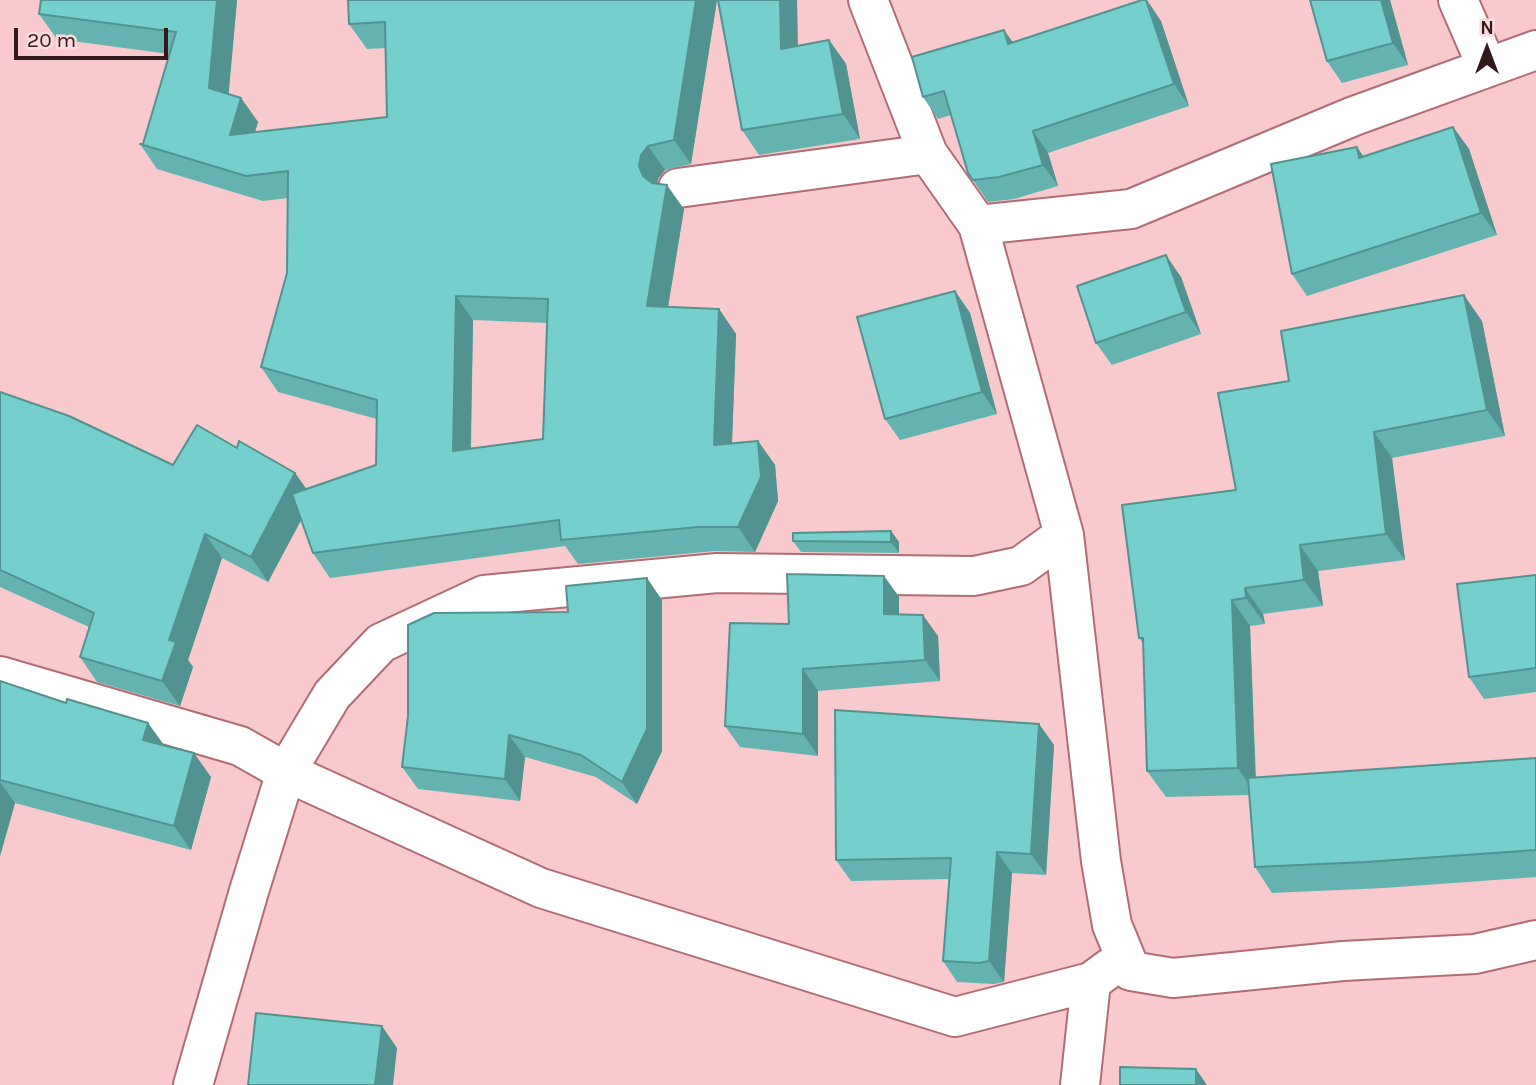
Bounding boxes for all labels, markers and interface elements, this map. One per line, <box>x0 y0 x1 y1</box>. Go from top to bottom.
scale bar <box>18 14 172 58</box>
north arrow <box>1452 14 1522 84</box>
text: N <box>1480 17 1494 39</box>
text: 20 m <box>27 28 76 52</box>

